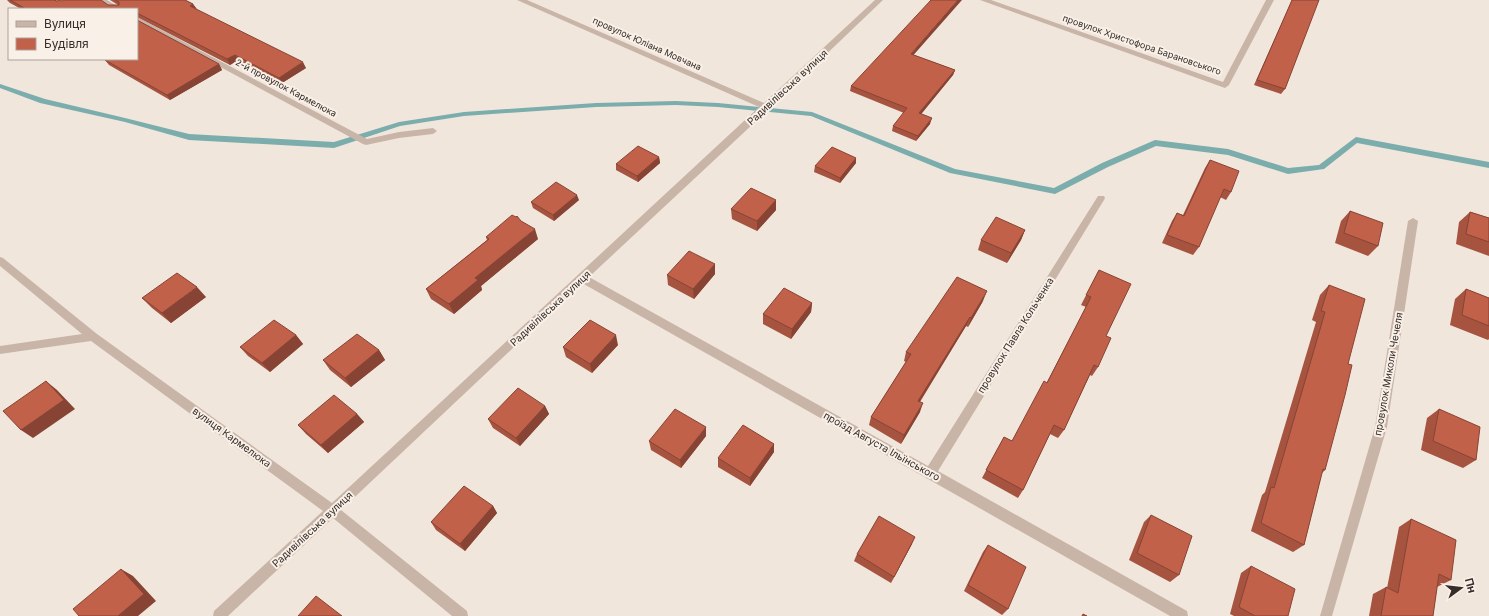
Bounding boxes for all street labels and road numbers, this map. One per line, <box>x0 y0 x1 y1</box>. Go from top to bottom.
street label: провулок Христофора Барановського <box>1061 12 1223 77</box>
street label: провулок Юліана Мовчана <box>591 15 703 72</box>
street label: Радивілівська вулиця <box>744 47 830 127</box>
street label: 2-й провулок Кармелюка <box>234 56 339 119</box>
street label: Радивілівська вулиця <box>507 268 593 348</box>
street label: провулок Павла Кольченка <box>974 275 1056 395</box>
street label: провулок Миколи Чечеля <box>1371 311 1405 437</box>
street label: вулиця Кармелюка <box>190 405 274 469</box>
street label: проїзд Августа Ільїнського <box>822 409 942 483</box>
street label: Радивілівська вулиця <box>269 489 355 569</box>

